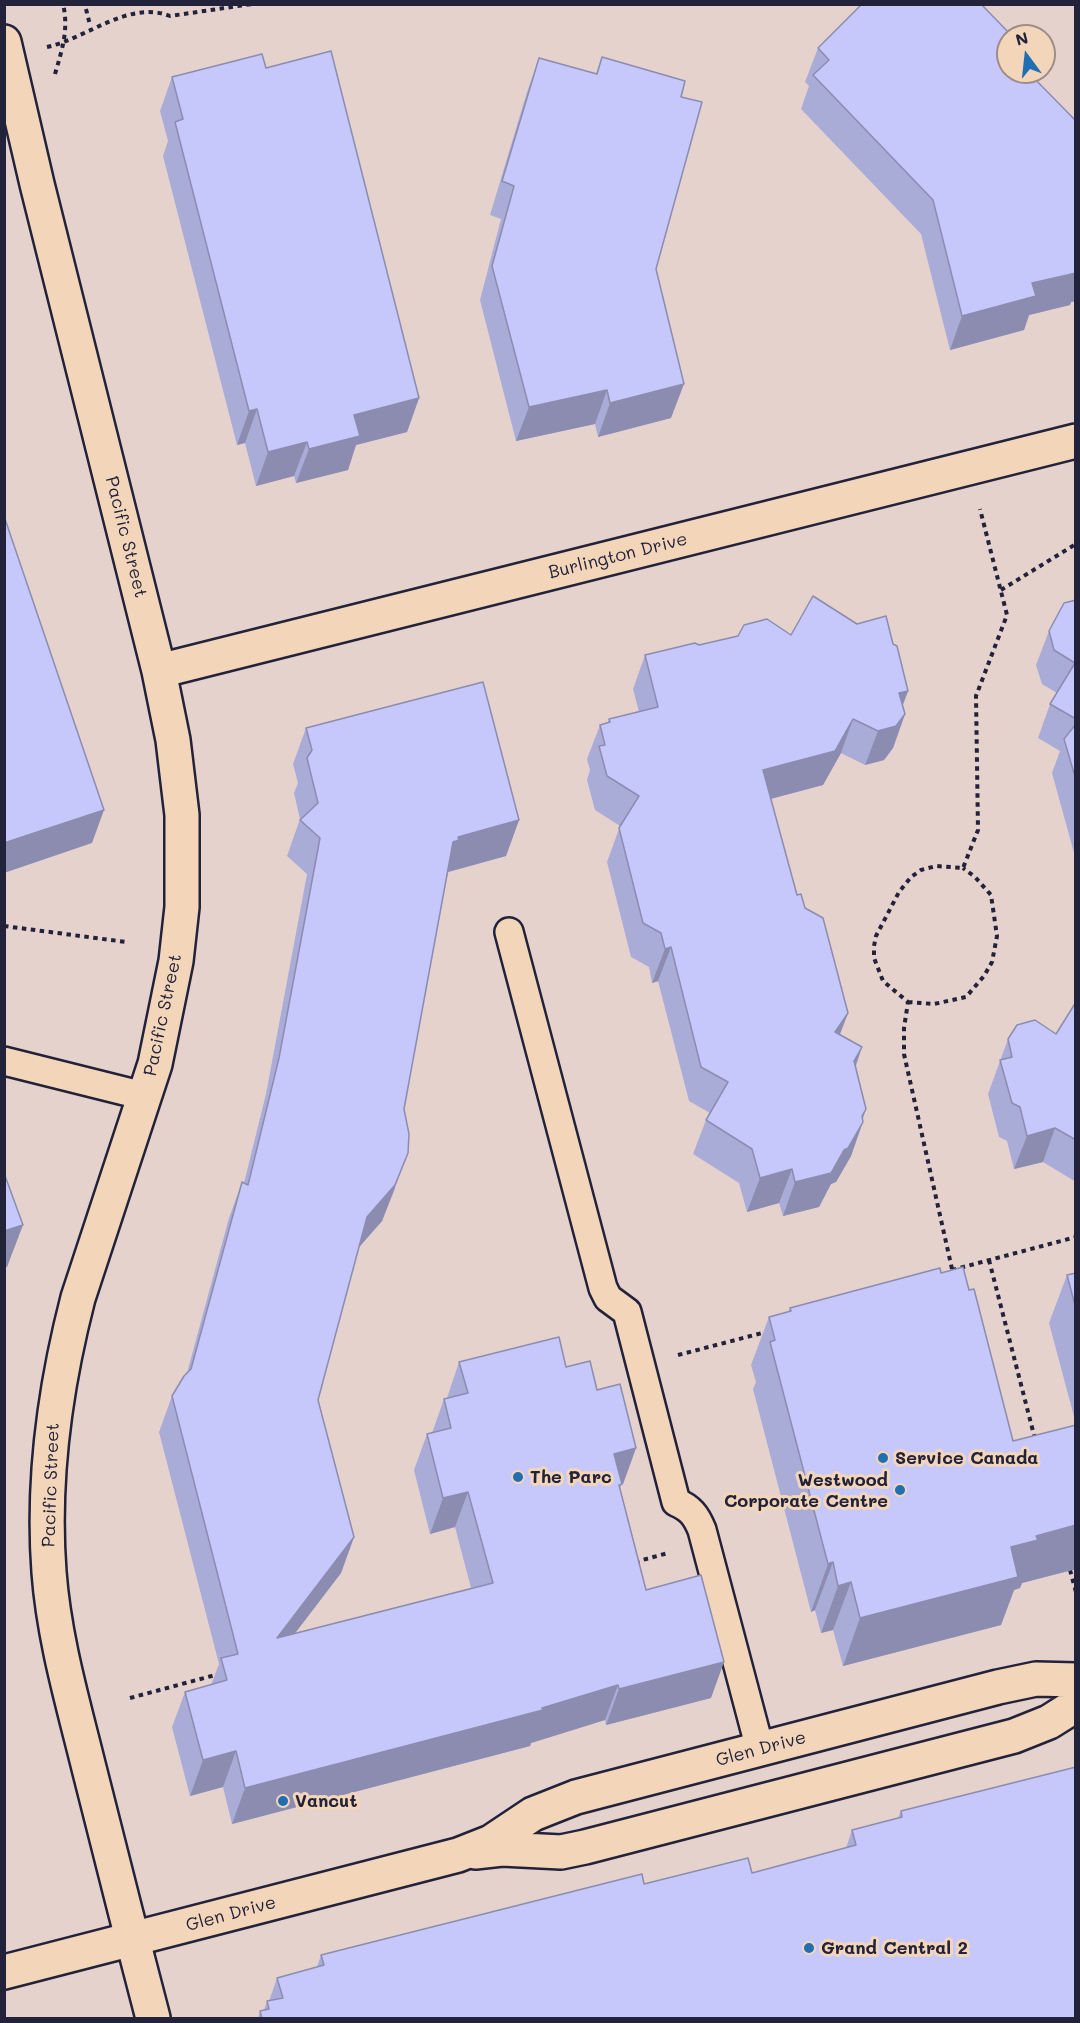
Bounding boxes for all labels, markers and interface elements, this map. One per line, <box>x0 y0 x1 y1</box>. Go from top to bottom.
north arrow <box>996 24 1056 84</box>
text: N <box>1013 26 1030 50</box>
street label: Pacific Street <box>100 474 152 600</box>
street label: Burlington Drive <box>546 528 690 584</box>
street label: Pacific Street <box>139 952 187 1078</box>
street label: Pacific Street <box>38 1422 64 1548</box>
place label: Service Canada <box>895 1447 1038 1469</box>
marker: Service Canada <box>876 1451 890 1465</box>
place label: The Parc <box>530 1466 612 1488</box>
place label: Westwood Corporate Centre <box>724 1469 888 1512</box>
marker: The Parc <box>511 1470 525 1484</box>
marker: Westwood Corporate Centre <box>893 1483 907 1497</box>
street label: Glen Drive <box>714 1727 808 1771</box>
place label: Vancut <box>295 1790 357 1812</box>
marker: Vancut <box>276 1794 290 1808</box>
street label: Glen Drive <box>184 1892 278 1936</box>
place label: Grand Central 2 <box>821 1937 968 1959</box>
marker: Grand Central 2 <box>802 1941 816 1955</box>

